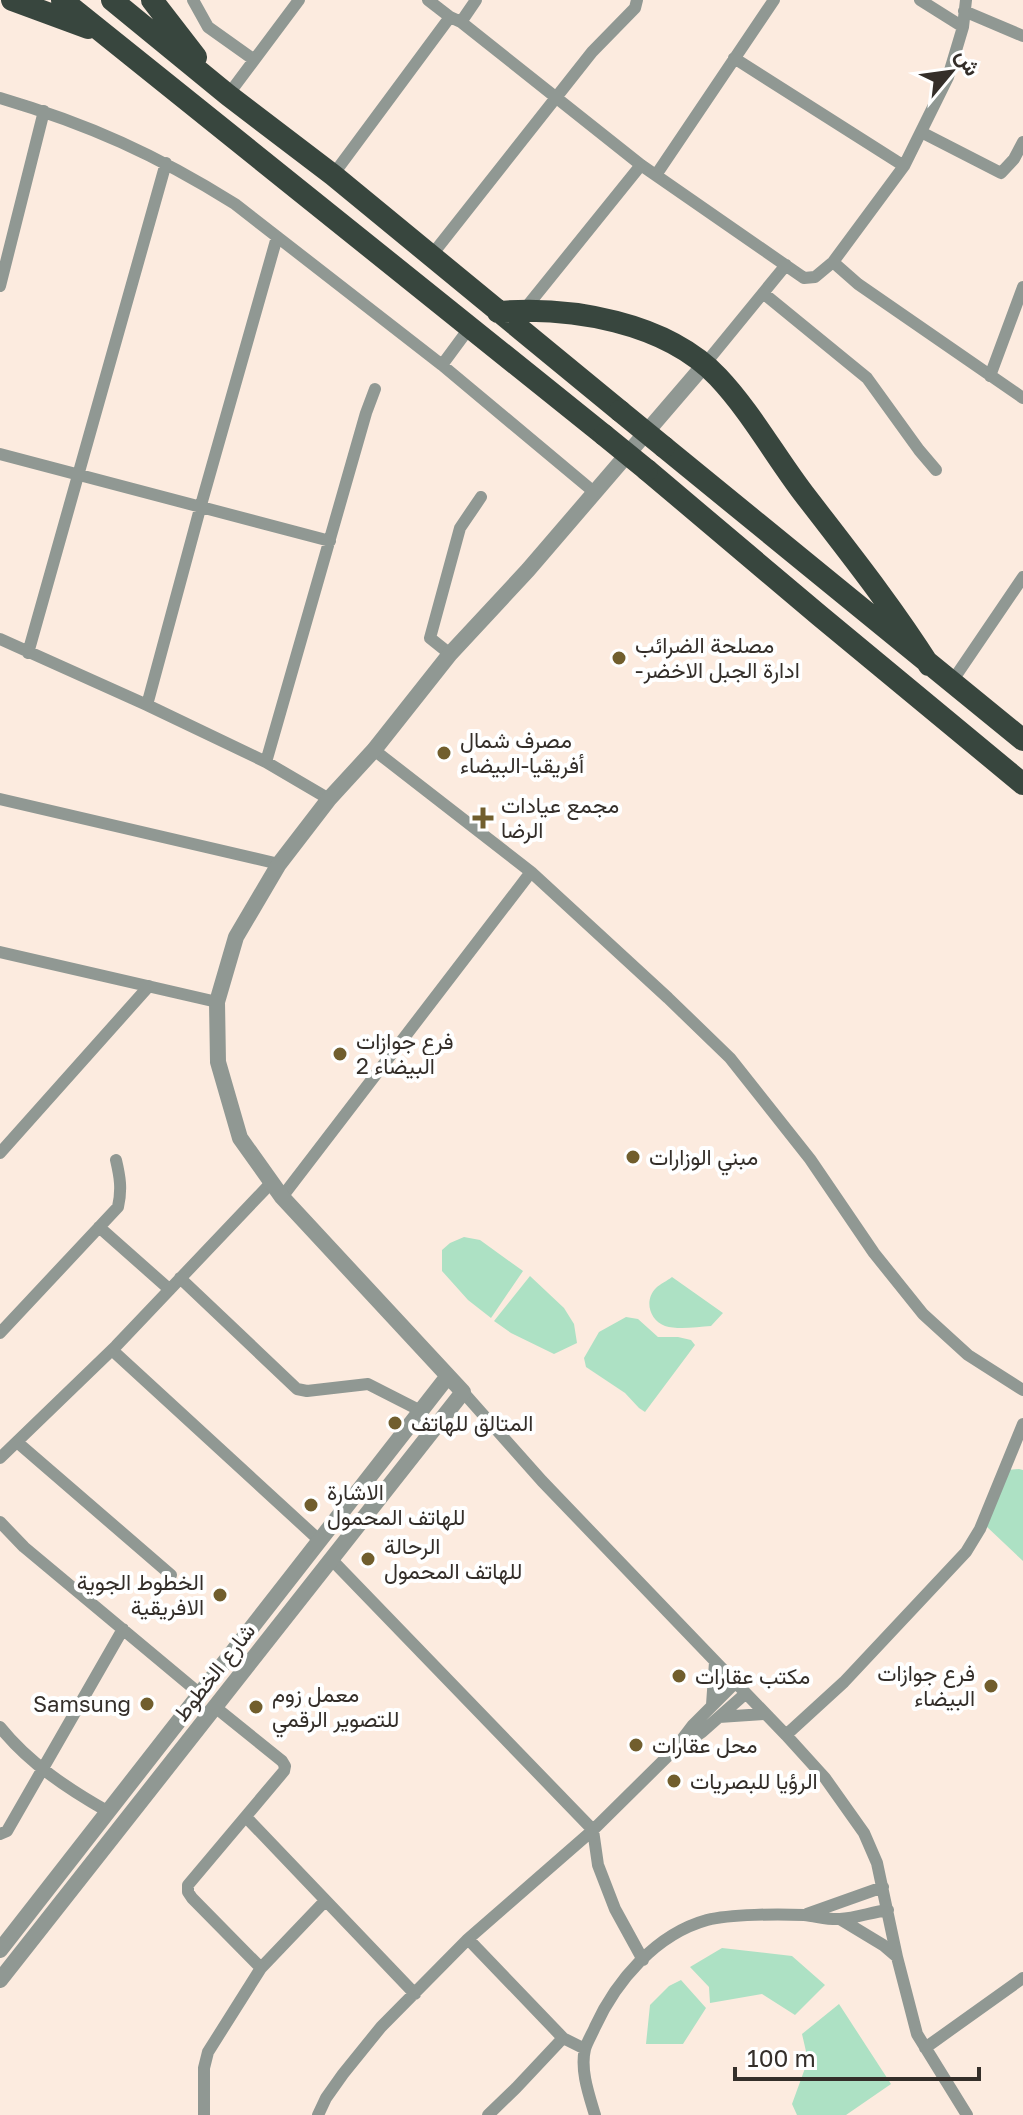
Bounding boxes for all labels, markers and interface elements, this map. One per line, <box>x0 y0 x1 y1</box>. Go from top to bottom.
north arrow <box>911 32 991 112</box>
text: ش <box>950 44 987 81</box>
place label: مصلحة الضرائب -ادارة الجبل الاخضر <box>635 631 800 684</box>
marker: مصلحة الضرائب -ادارة الجبل الاخضر <box>610 649 628 667</box>
place label: مصرف شمال أفريقيا-البيضاء <box>460 726 584 779</box>
marker: مصرف شمال أفريقيا-البيضاء <box>435 744 453 762</box>
place label: مجمع عيادات الرضا <box>501 791 619 844</box>
marker: مجمع عيادات الرضا <box>472 807 494 829</box>
place label: فرع جوازات البيضاء 2 <box>356 1027 454 1079</box>
marker: فرع جوازات البيضاء 2 <box>331 1045 349 1063</box>
place label: مبني الوزارات <box>649 1143 758 1176</box>
marker: مبني الوزارات <box>624 1148 642 1166</box>
place label: المتالق للهاتف <box>411 1409 533 1437</box>
marker: المتالق للهاتف <box>386 1414 404 1432</box>
place label: الاشارة للهاتف المحمول <box>327 1478 465 1531</box>
marker: الاشارة للهاتف المحمول <box>302 1496 320 1514</box>
place label: الرحالة للهاتف المحمول <box>384 1532 522 1585</box>
marker: الرحالة للهاتف المحمول <box>359 1550 377 1568</box>
place label: الخطوط الجوية الافريقية <box>77 1568 204 1621</box>
marker: الخطوط الجوية الافريقية <box>211 1586 229 1604</box>
street label: شارع الخطوط <box>167 1617 262 1727</box>
place label: فرع جوازات البيضاء <box>877 1659 975 1711</box>
place label: مكتب عقارات <box>695 1662 810 1690</box>
marker: مكتب عقارات <box>670 1667 688 1685</box>
marker: فرع جوازات البيضاء <box>982 1677 1000 1695</box>
place label: معمل زوم للتصوير الرقمي <box>272 1680 399 1738</box>
place label: Samsung <box>33 1690 131 1717</box>
marker: Samsung <box>138 1695 156 1713</box>
marker: معمل زوم للتصوير الرقمي <box>247 1698 265 1716</box>
place label: محل عقارات <box>652 1731 758 1759</box>
marker: محل عقارات <box>627 1736 645 1754</box>
place label: الرؤيا للبصريات <box>690 1767 818 1795</box>
marker: الرؤيا للبصريات <box>665 1772 683 1790</box>
scale bar <box>735 2031 979 2081</box>
text: 100 m <box>747 2043 816 2072</box>

